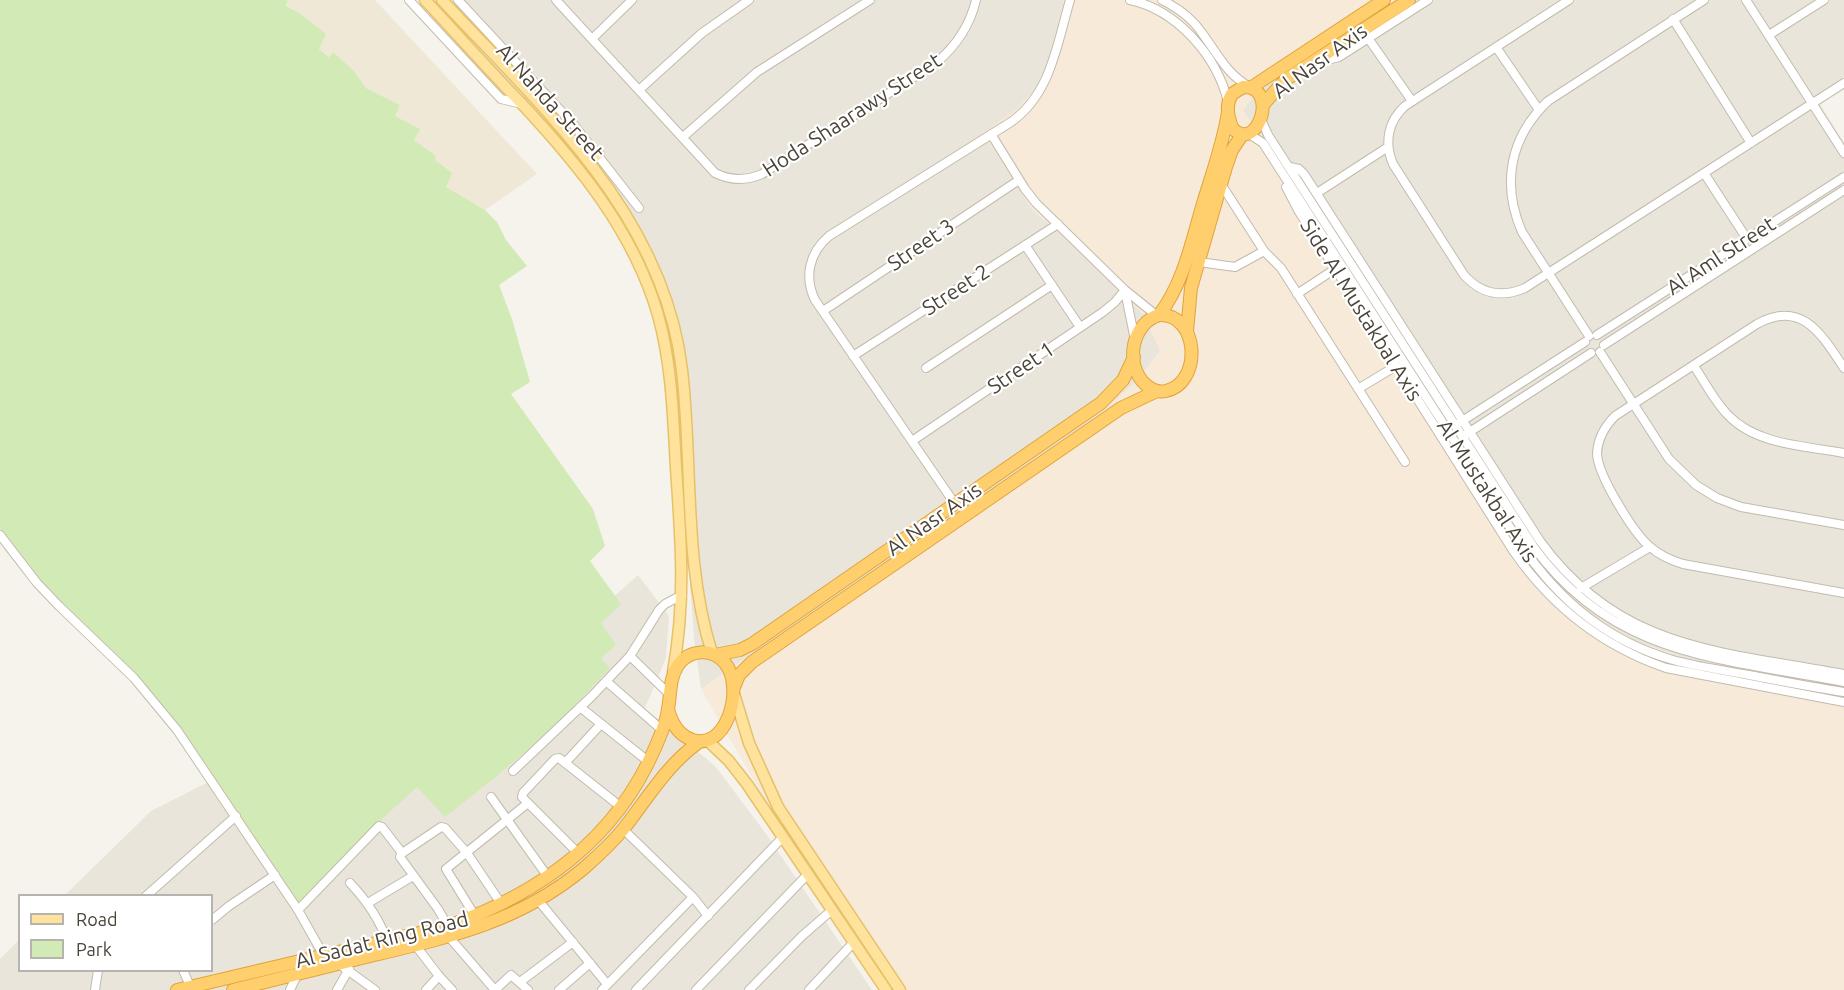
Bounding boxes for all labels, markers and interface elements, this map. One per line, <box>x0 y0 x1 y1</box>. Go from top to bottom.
street label: Al Nasr Axis <box>1268 18 1372 104</box>
street label: Al Nahda Street <box>491 38 609 166</box>
street label: Hoda Shaarawy Street <box>758 48 946 182</box>
street label: Al Aml Street <box>1662 211 1780 301</box>
street label: Street 3 <box>883 214 959 276</box>
street label: Side Al Mustakbal Axis <box>1295 214 1427 406</box>
street label: Street 2 <box>918 259 994 321</box>
street label: Street 1 <box>983 337 1059 399</box>
street label: Al Mustakbal Axis <box>1431 415 1543 567</box>
street label: Al Nasr Axis <box>881 477 987 561</box>
legend <box>18 894 213 972</box>
street label: Al Sadat Ring Road <box>293 906 471 974</box>
text: Road <box>76 909 118 929</box>
text: Park <box>76 939 112 959</box>

